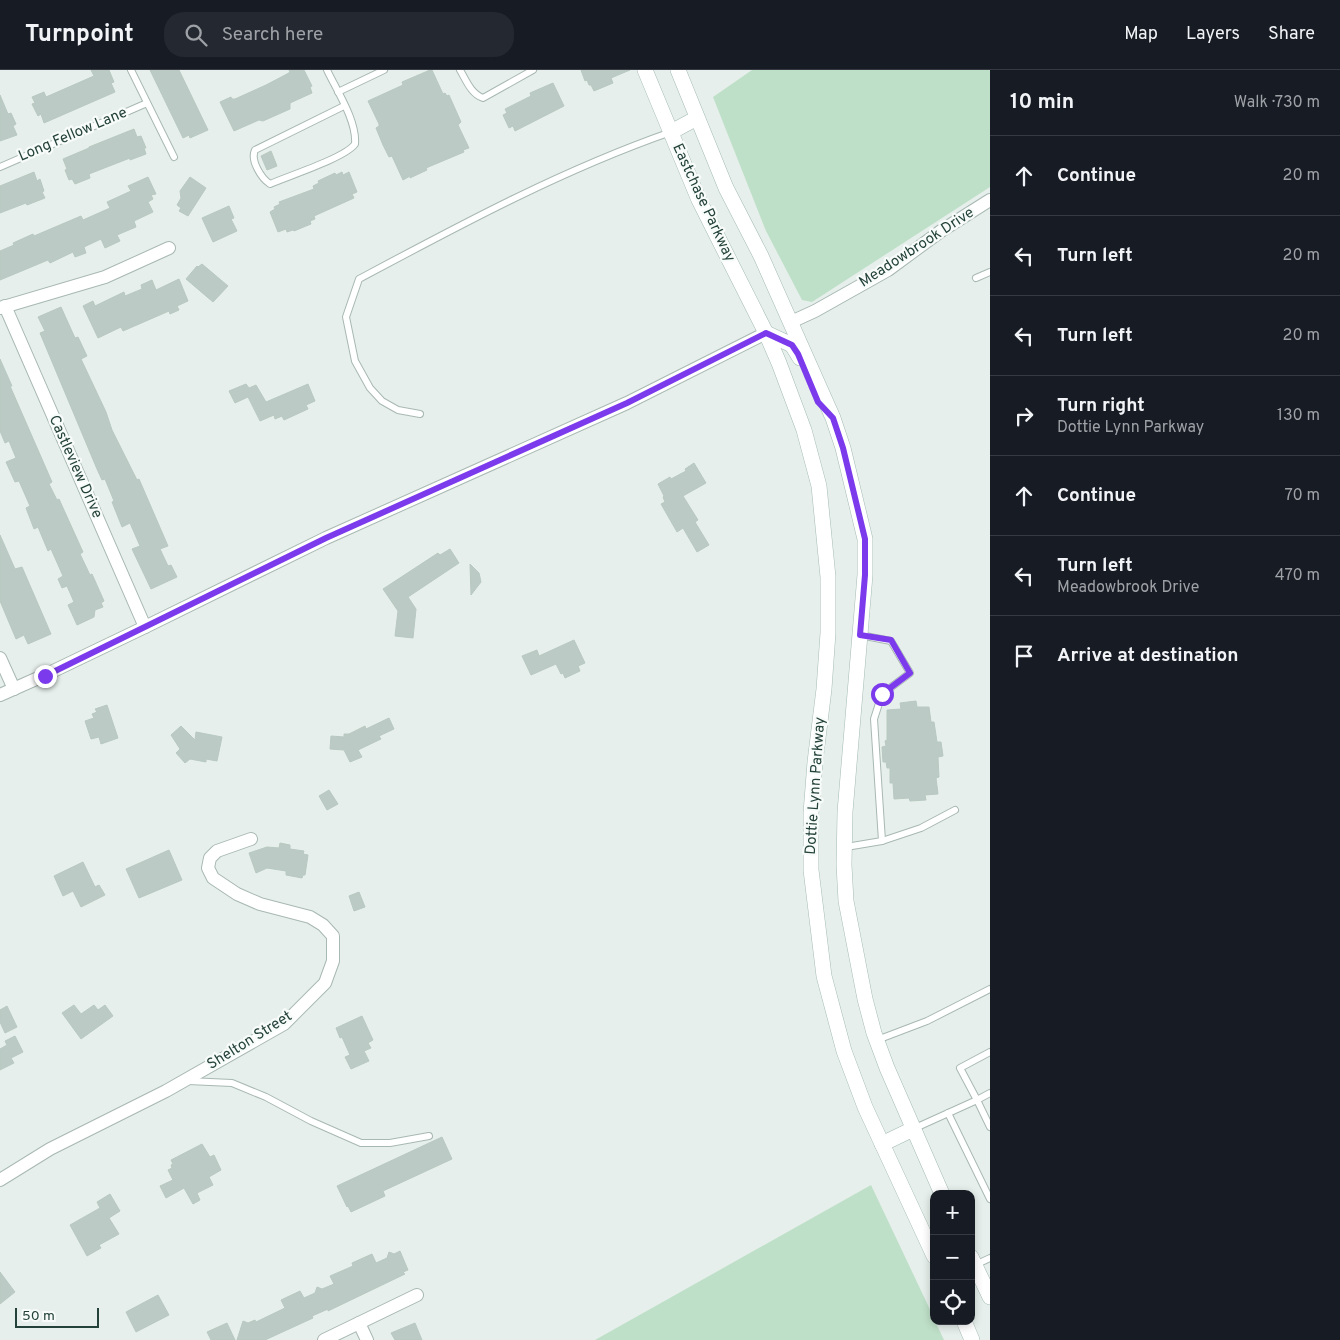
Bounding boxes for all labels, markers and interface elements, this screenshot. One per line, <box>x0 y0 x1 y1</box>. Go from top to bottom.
search box <box>164 12 514 57</box>
text: Turnpoint <box>25 20 134 50</box>
icon: search <box>182 21 210 49</box>
text: Search here <box>222 23 323 47</box>
text: Map <box>1124 23 1158 46</box>
text: Layers <box>1186 23 1240 46</box>
text: Share <box>1268 23 1315 46</box>
text: 10 min <box>1010 89 1074 116</box>
text: Walk · 730 m <box>1234 93 1320 113</box>
street label: Long Fellow Lane <box>16 104 130 166</box>
street label: Eastchase Parkway <box>667 141 739 265</box>
icon: ahead <box>1010 162 1038 190</box>
text: Continue <box>1057 164 1136 188</box>
text: 20 m <box>1283 166 1320 186</box>
street label: Meadowbrook Drive <box>856 204 978 292</box>
icon: left <box>1010 242 1038 270</box>
text: Turn left <box>1057 244 1133 268</box>
text: 20 m <box>1283 246 1320 266</box>
icon: left <box>1010 322 1038 350</box>
text: Turn left <box>1057 324 1133 348</box>
text: 20 m <box>1283 326 1320 346</box>
text: Turn right <box>1057 394 1145 418</box>
icon: right <box>1010 402 1038 430</box>
text: 130 m <box>1277 406 1320 426</box>
street label: Castleview Drive <box>44 413 106 521</box>
text: Dottie Lynn Parkway <box>1057 418 1204 438</box>
icon: ahead <box>1010 482 1038 510</box>
text: Continue <box>1057 484 1136 508</box>
text: 70 m <box>1285 486 1320 506</box>
text: Turn left <box>1057 554 1133 578</box>
icon: left <box>1010 562 1038 590</box>
text: 470 m <box>1275 566 1320 586</box>
text: Meadowbrook Drive <box>1057 578 1199 598</box>
icon: arrive <box>1010 642 1038 670</box>
text: Arrive at destination <box>1057 644 1238 668</box>
route end <box>34 665 57 688</box>
route start <box>871 683 894 706</box>
street label: Dottie Lynn Parkway <box>802 716 830 856</box>
street label: Shelton Street <box>204 1007 296 1075</box>
map controls <box>930 1190 975 1325</box>
button: + <box>930 1190 975 1235</box>
button: − <box>930 1235 975 1280</box>
button: locate <box>930 1280 975 1325</box>
scale bar <box>15 1305 99 1328</box>
text: 50 m <box>22 1308 55 1325</box>

